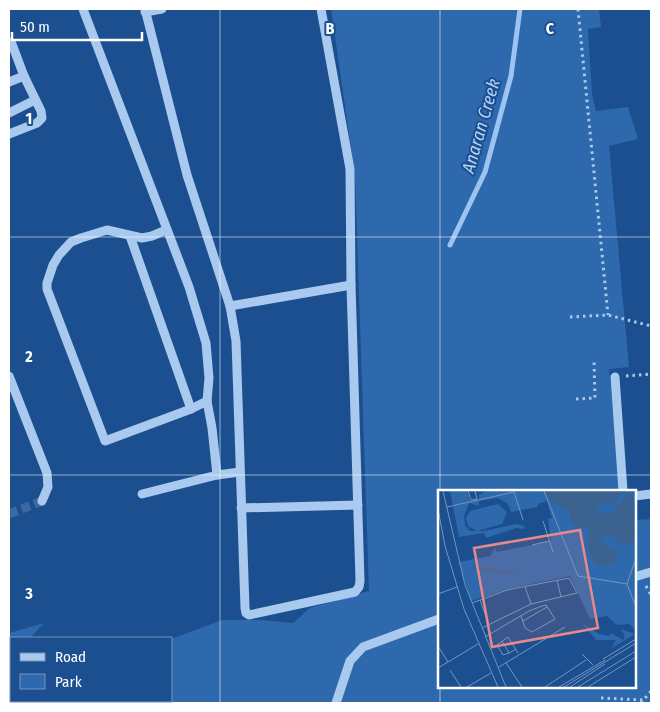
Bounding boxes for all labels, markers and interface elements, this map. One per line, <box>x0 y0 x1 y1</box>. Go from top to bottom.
scale bar <box>12 10 142 42</box>
text: 50 m <box>20 18 50 36</box>
text: B <box>326 19 335 38</box>
text: C <box>546 19 555 38</box>
water label: Anaran Creek <box>457 76 505 177</box>
text: 1 <box>26 109 32 128</box>
text: 2 <box>24 347 33 366</box>
inset map <box>438 490 635 687</box>
text: 3 <box>24 584 33 603</box>
legend <box>10 637 172 702</box>
text: Road <box>55 648 86 666</box>
text: Park <box>55 673 82 691</box>

